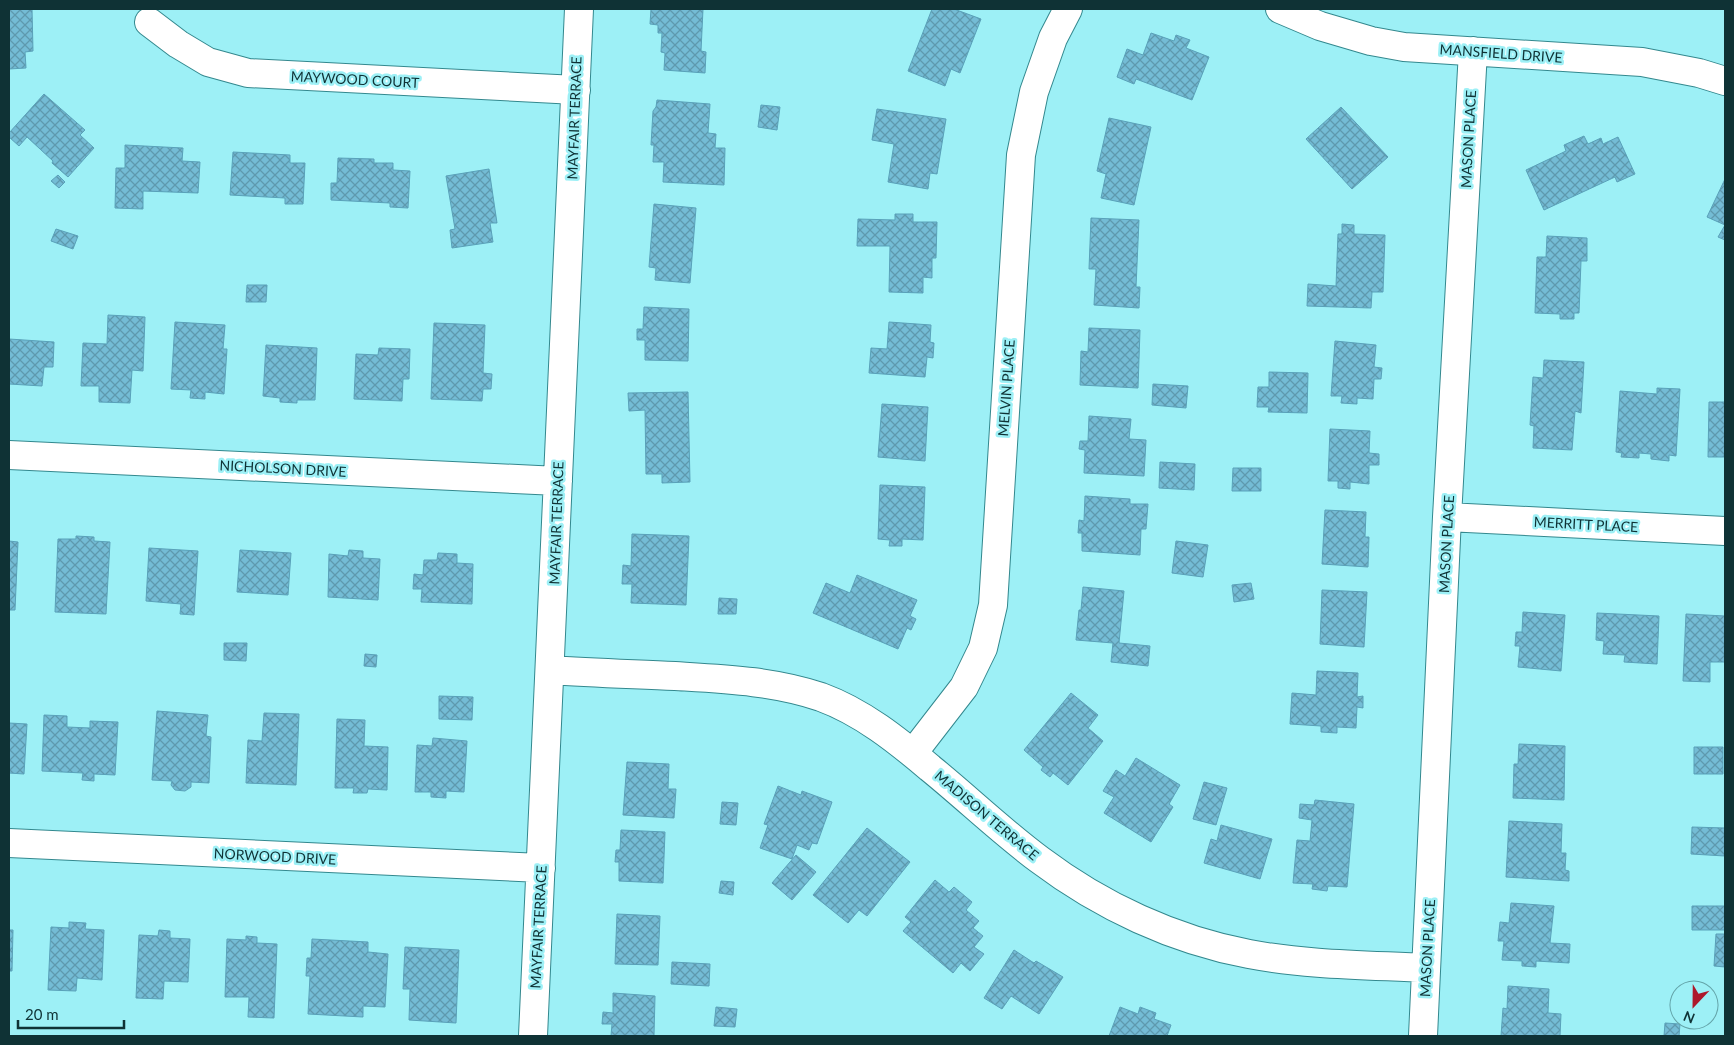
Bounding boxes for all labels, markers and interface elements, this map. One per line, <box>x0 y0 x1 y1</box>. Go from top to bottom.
street label: MANSFIELD DRIVE <box>1439 40 1563 66</box>
street label: MAYFAIR TERRACE <box>563 56 585 180</box>
street label: MAYWOOD COURT <box>290 67 420 91</box>
street label: MASON PLACE <box>1457 90 1479 188</box>
street label: MELVIN PLACE <box>994 339 1018 437</box>
street label: NICHOLSON DRIVE <box>219 456 347 480</box>
street label: MAYFAIR TERRACE <box>545 461 567 585</box>
street label: MASON PLACE <box>1435 495 1457 593</box>
street label: MERRITT PLACE <box>1533 513 1639 535</box>
street label: MADISON TERRACE <box>932 767 1042 863</box>
street label: NORWOOD DRIVE <box>213 844 337 868</box>
street label: MAYFAIR TERRACE <box>526 865 550 989</box>
street label: MASON PLACE <box>1416 899 1438 997</box>
north arrow <box>1669 980 1719 1030</box>
scale bar <box>18 998 124 1030</box>
text: 20 m <box>25 1005 59 1023</box>
text: N <box>1681 1008 1697 1027</box>

